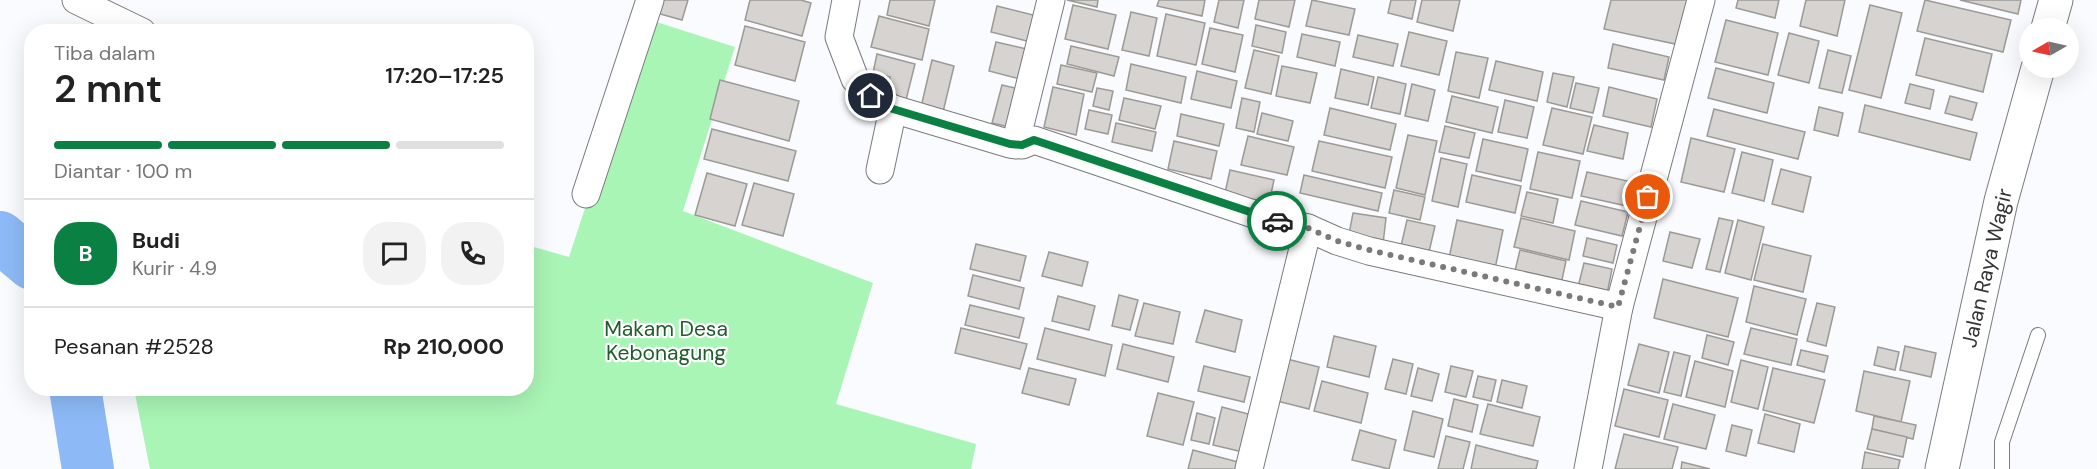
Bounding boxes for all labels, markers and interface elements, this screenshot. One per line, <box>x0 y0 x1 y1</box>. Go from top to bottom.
north arrow <box>2019 18 2079 78</box>
map controls <box>2019 18 2079 78</box>
text: Tiba dalam <box>54 40 155 66</box>
text: 17:20–17:25 <box>385 61 504 90</box>
text: 2 mnt <box>54 63 162 114</box>
pin <box>845 70 896 121</box>
icon: home <box>854 79 887 112</box>
text: Diantar · 100 m <box>54 158 192 184</box>
pin <box>1622 171 1673 222</box>
icon: bag <box>1631 180 1664 213</box>
street label: Jalan Raya Wagir <box>1955 186 2019 350</box>
courier <box>1247 191 1307 251</box>
icon: car <box>1261 205 1294 238</box>
button: chat <box>363 222 426 285</box>
button: phone <box>441 222 504 285</box>
text: Budi <box>132 226 180 255</box>
text: B <box>78 239 93 268</box>
text: Kurir · 4.9 <box>132 255 217 281</box>
park label: Makam Desa Kebonagung <box>604 315 728 367</box>
text: Pesanan #2528 <box>54 332 214 361</box>
text: Rp 210,000 <box>383 332 504 361</box>

